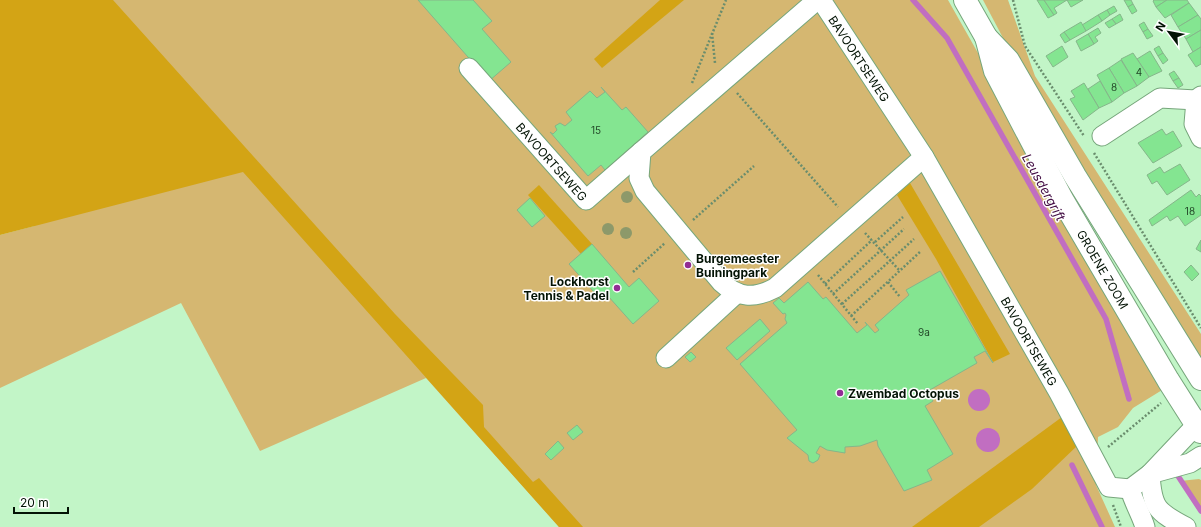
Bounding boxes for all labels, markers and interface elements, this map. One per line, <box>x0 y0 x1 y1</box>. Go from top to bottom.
north arrow <box>1149 12 1189 52</box>
street label: BAVOORTSEWEG <box>826 13 893 104</box>
text: N <box>1152 19 1169 34</box>
house number: 4 <box>1136 66 1142 78</box>
house number: 8 <box>1111 81 1117 93</box>
street label: BAVOORTSEWEG <box>513 119 591 204</box>
house number: 15 <box>591 124 601 136</box>
water label: Leusdergrift <box>1019 151 1069 224</box>
house number: 18 <box>1185 205 1195 217</box>
street label: GROENE ZOOM <box>1074 227 1132 311</box>
place label: Burgemeester Buiningpark <box>696 251 779 280</box>
marker: Burgemeester Buiningpark <box>683 260 693 270</box>
place label: Lockhorst Tennis & Padel <box>524 274 610 303</box>
marker: Lockhorst Tennis & Padel <box>612 283 622 293</box>
street label: BAVOORTSEWEG <box>998 294 1061 388</box>
house number: 9a <box>918 326 930 338</box>
place label: Zwembad Octopus <box>848 386 959 401</box>
marker: Zwembad Octopus <box>835 388 845 398</box>
scale bar <box>14 489 68 515</box>
text: 20 m <box>20 495 49 510</box>

